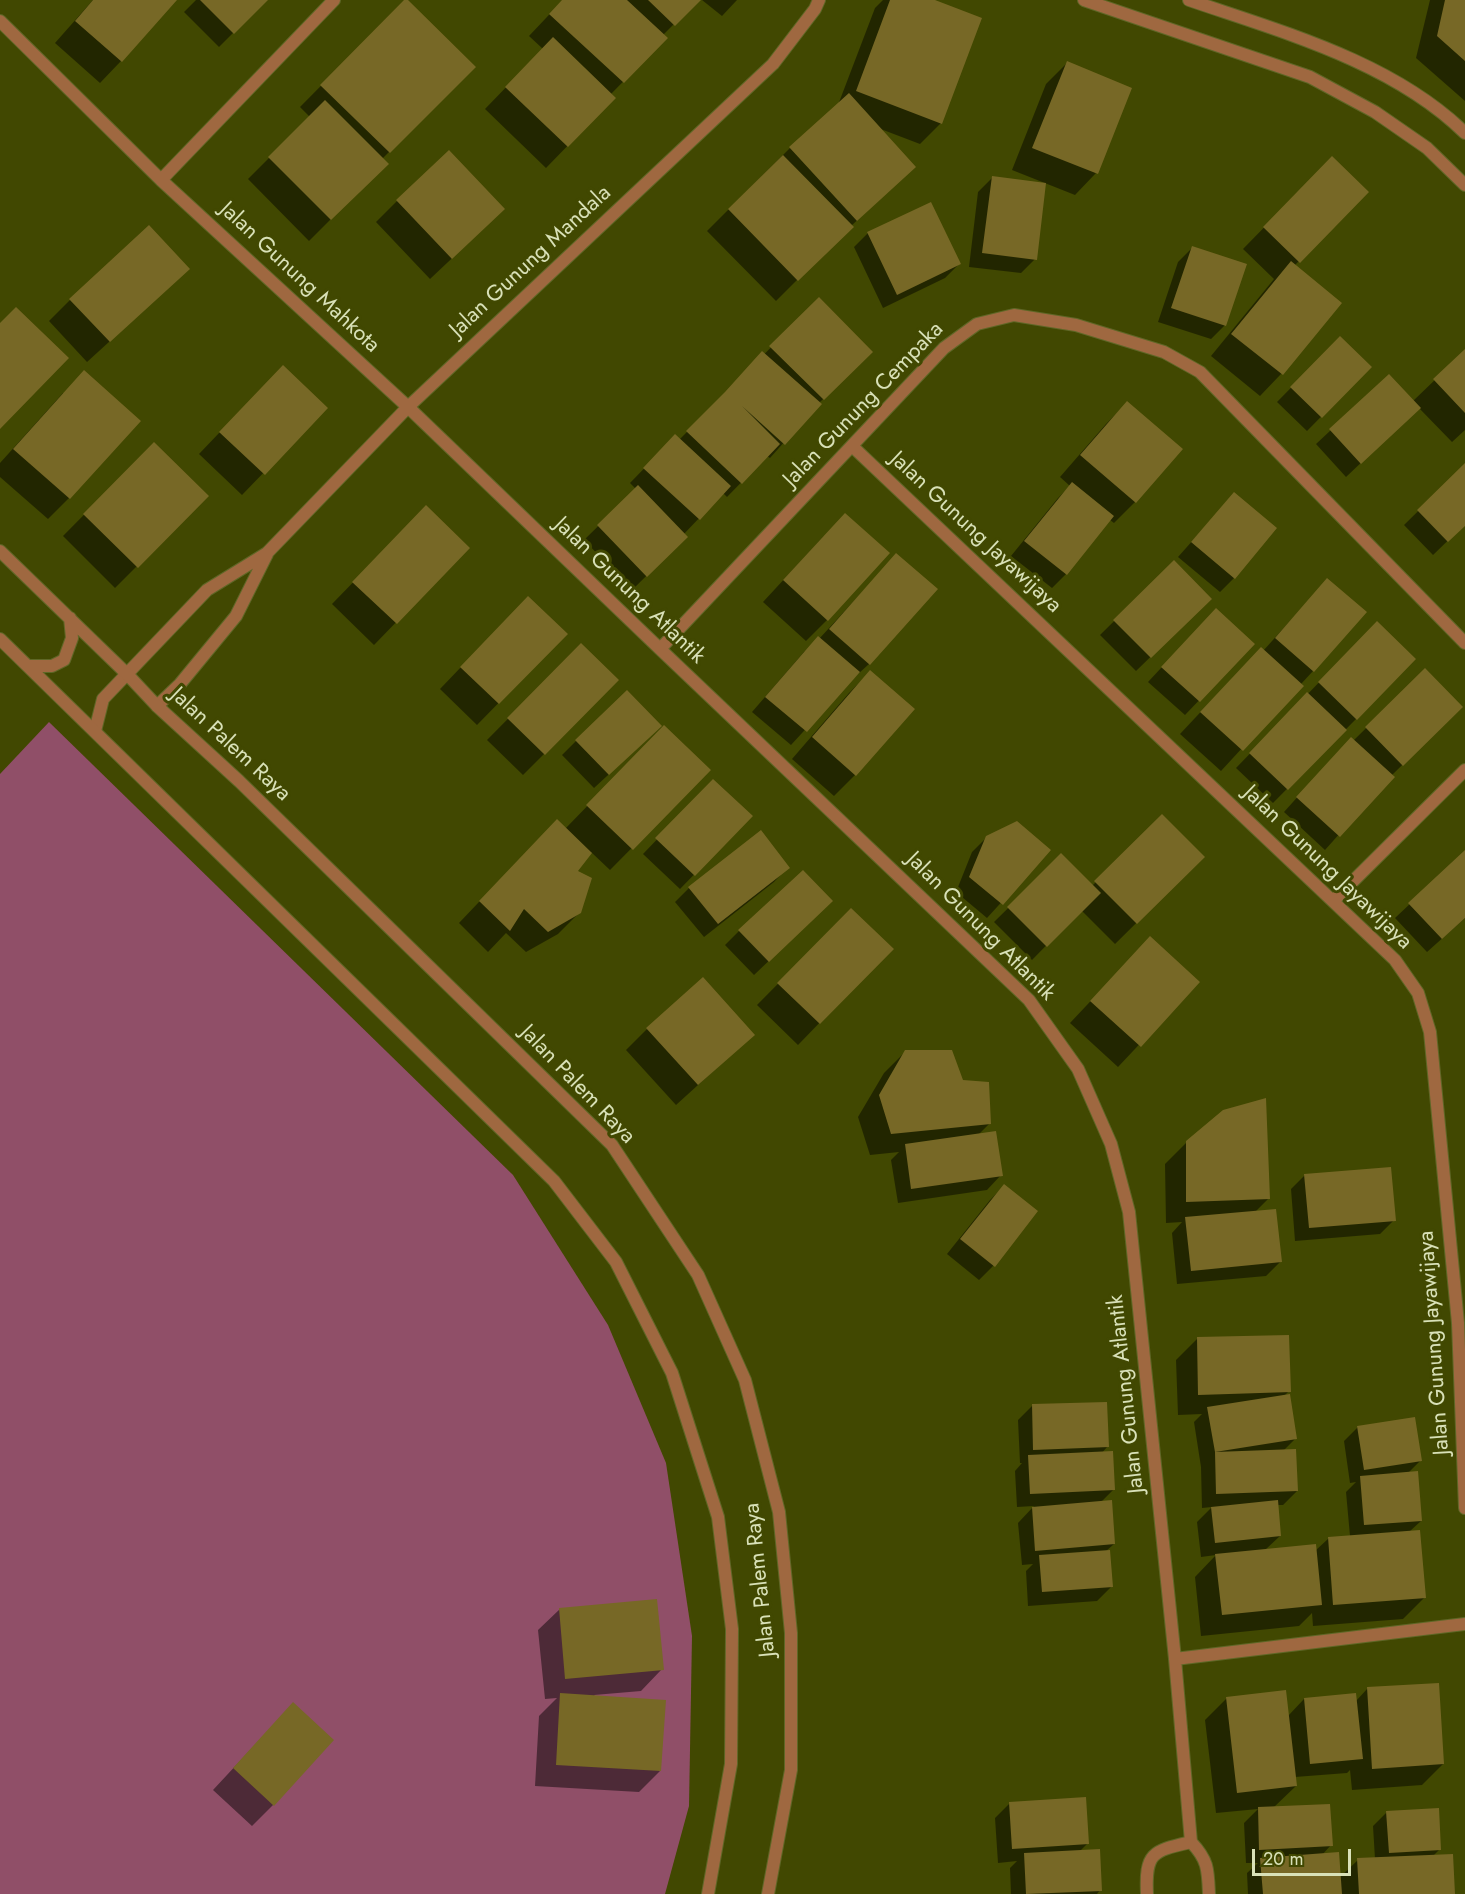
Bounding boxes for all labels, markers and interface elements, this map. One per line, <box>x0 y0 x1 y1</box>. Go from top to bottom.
street label: Jalan Gunung Mandala <box>445 180 617 344</box>
street label: Jalan Gunung Mahkota <box>213 197 385 359</box>
street label: Jalan Gunung Cempaka <box>778 317 950 493</box>
street label: Jalan Gunung Jayawijaya <box>884 447 1066 619</box>
street label: Jalan Gunung Atlantik <box>548 512 710 670</box>
street label: Jalan Palem Raya <box>164 683 296 807</box>
street label: Jalan Gunung Jayawijaya <box>1237 780 1417 956</box>
street label: Jalan Gunung Atlantik <box>900 847 1060 1007</box>
street label: Jalan Palem Raya <box>514 1020 640 1150</box>
street label: Jalan Gunung Jayawijaya <box>1414 1230 1456 1456</box>
street label: Jalan Gunung Atlantik <box>1103 1293 1151 1495</box>
street label: Jalan Palem Raya <box>740 1502 782 1658</box>
scale bar <box>1255 1837 1354 1875</box>
text: 20 m <box>1263 1846 1303 1872</box>

